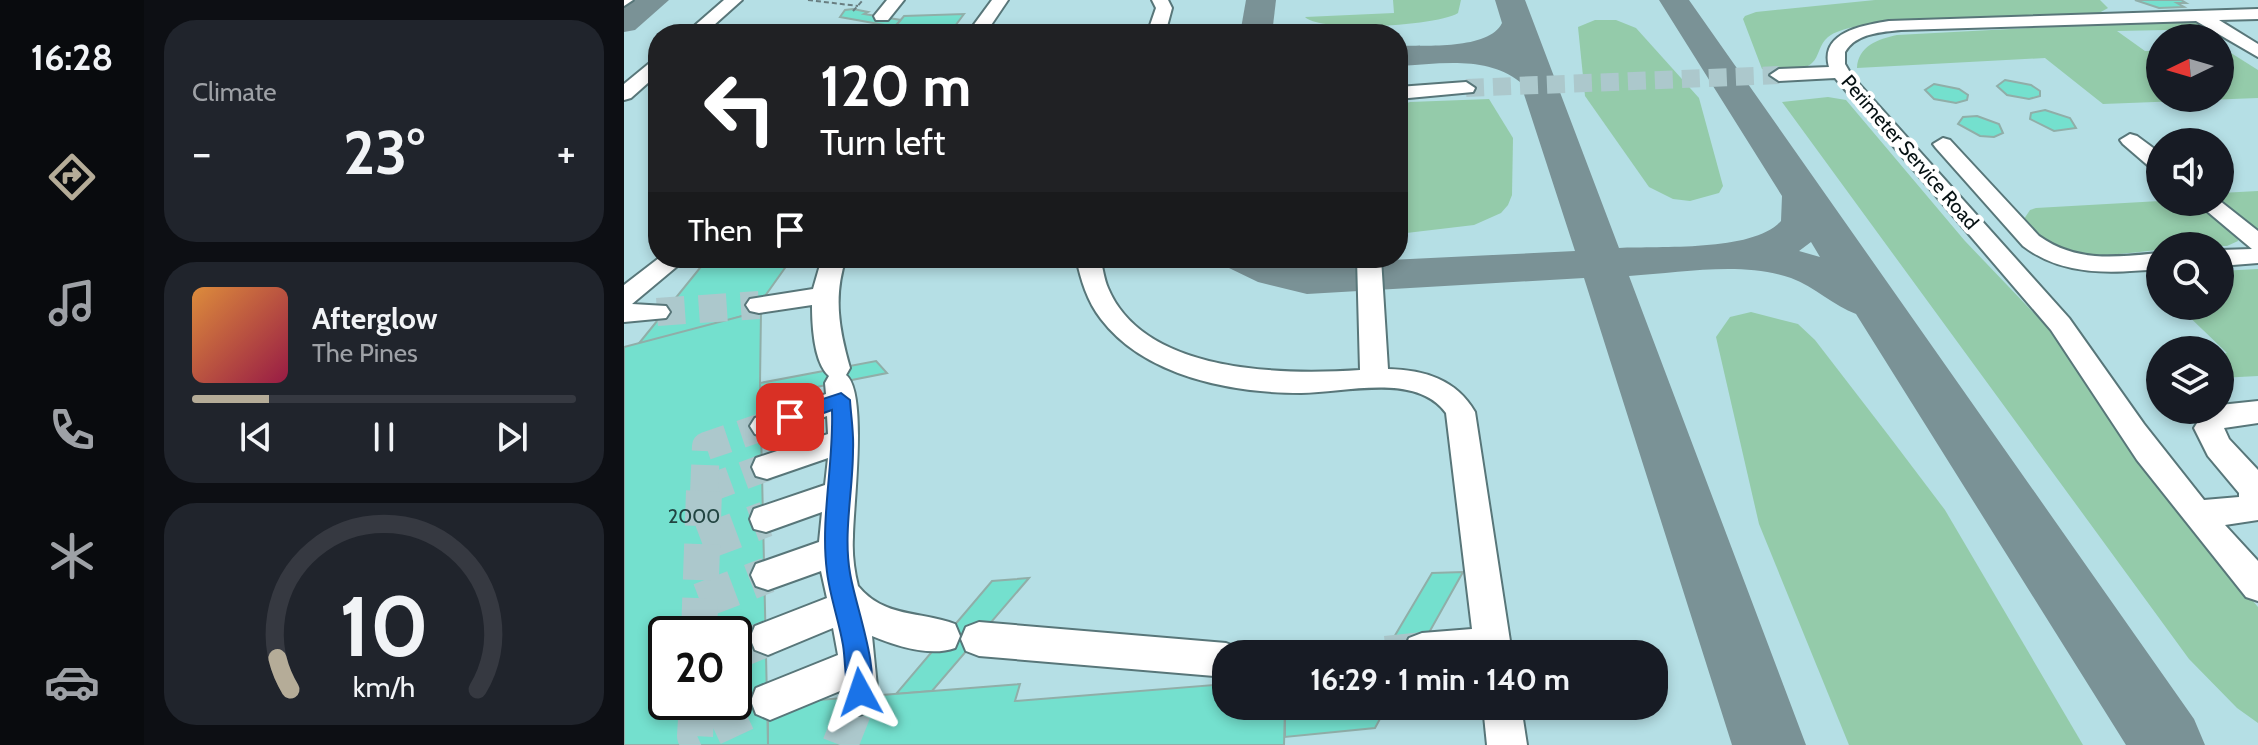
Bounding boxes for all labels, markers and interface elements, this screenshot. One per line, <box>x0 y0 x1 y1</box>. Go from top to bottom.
north arrow <box>2146 24 2234 112</box>
map controls <box>2146 24 2234 424</box>
text: 16:28 <box>31 35 113 79</box>
text: 120 m <box>820 52 971 120</box>
icon: left <box>688 56 792 160</box>
street label: Perimeter Service Road <box>1836 70 1984 234</box>
text: Climate <box>192 76 277 108</box>
text: 23° <box>343 116 425 189</box>
text: Turn left <box>820 120 945 164</box>
text: − <box>192 126 211 179</box>
text: + <box>557 126 576 179</box>
button: sound <box>2146 128 2234 216</box>
icon: directions <box>44 149 100 205</box>
icon: arrive <box>768 208 812 252</box>
text: Then <box>688 212 752 249</box>
button: search <box>2146 232 2234 320</box>
icon: music <box>44 275 100 331</box>
text: Afterglow <box>312 300 438 337</box>
button: layers <box>2146 336 2234 424</box>
text: The Pines <box>312 337 418 369</box>
pin <box>756 383 824 451</box>
icon: arrive <box>768 395 812 439</box>
icon: phone <box>44 402 100 458</box>
icon: previous <box>234 415 278 459</box>
icon: pause <box>362 415 406 459</box>
icon: next <box>490 415 534 459</box>
house number: 2000 <box>668 504 720 528</box>
icon: climate <box>44 528 100 584</box>
text: 10 <box>339 576 429 677</box>
speed limit sign: 20 <box>648 616 752 720</box>
position arrow <box>818 650 902 734</box>
icon: car <box>44 654 100 710</box>
text: 16:29 · 1 min · 140 m <box>1310 661 1570 698</box>
text: km/h <box>353 669 415 704</box>

